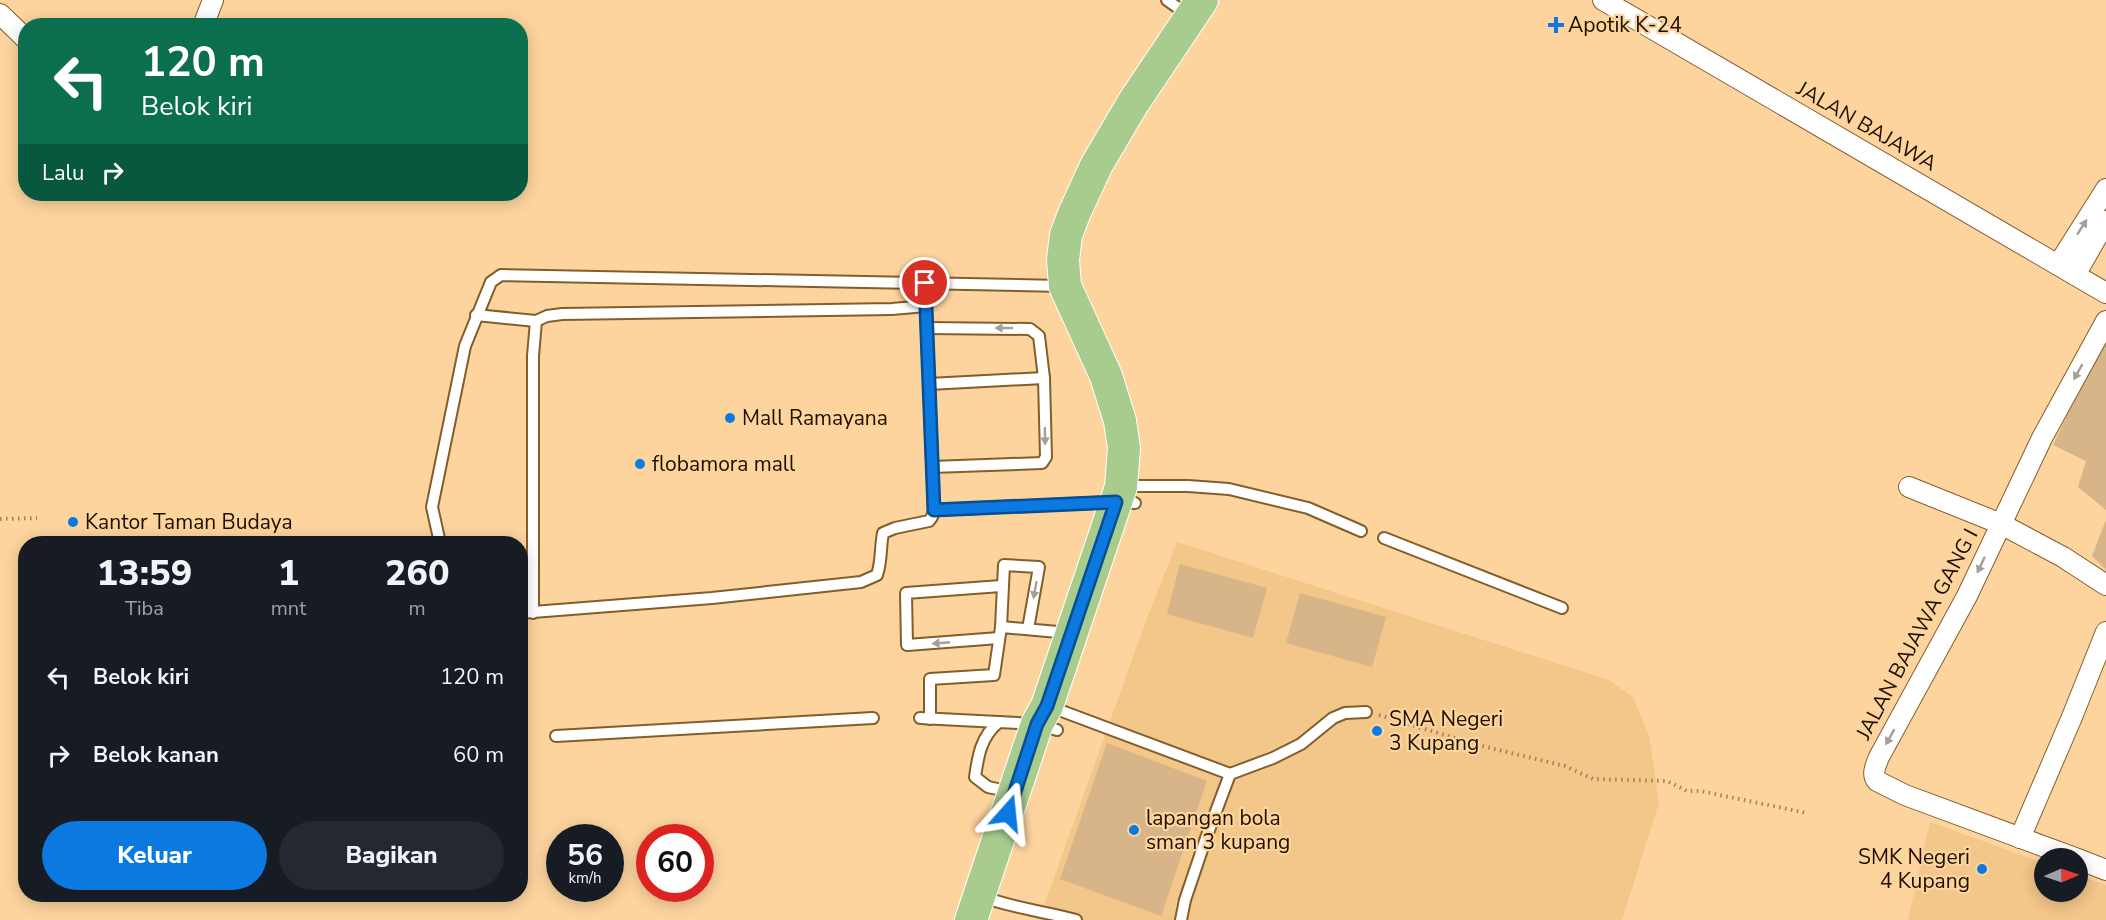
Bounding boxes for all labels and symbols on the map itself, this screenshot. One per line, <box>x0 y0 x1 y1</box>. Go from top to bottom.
place label: Apotik K-24 <box>1568 11 1682 39</box>
marker: Apotik K-24 <box>1549 18 1563 32</box>
street label: JALAN BAJAWA <box>1791 74 1942 177</box>
one-way arrow <box>2076 219 2087 235</box>
pin <box>899 257 950 308</box>
one-way arrow <box>995 323 1014 333</box>
one-way arrow <box>2073 364 2083 381</box>
place label: Mall Ramayana <box>742 404 888 432</box>
marker: Mall Ramayana <box>723 411 737 425</box>
one-way arrow <box>1040 427 1050 446</box>
place label: flobamora mall <box>652 450 796 478</box>
marker: flobamora mall <box>633 457 647 471</box>
place label: Kantor Taman Budaya <box>85 508 293 536</box>
marker: Kantor Taman Budaya <box>66 515 80 529</box>
street label: JALAN BAJAWA GANG I <box>1849 524 1984 745</box>
one-way arrow <box>1977 556 1986 573</box>
one-way arrow <box>1030 580 1039 599</box>
one-way arrow <box>931 638 950 648</box>
place label: SMA Negeri 3 Kupang <box>1389 705 1503 757</box>
marker: SMA Negeri 3 Kupang <box>1370 724 1384 738</box>
one-way arrow <box>1885 729 1895 746</box>
position arrow <box>976 781 1040 845</box>
place label: lapangan bola sman 3 kupang <box>1146 804 1290 856</box>
marker: lapangan bola sman 3 kupang <box>1127 823 1141 837</box>
speed limit sign: 60 <box>636 824 714 902</box>
place label: SMK Negeri 4 Kupang <box>1858 843 1970 895</box>
north arrow <box>2034 848 2088 902</box>
marker: SMK Negeri 4 Kupang <box>1975 862 1989 876</box>

